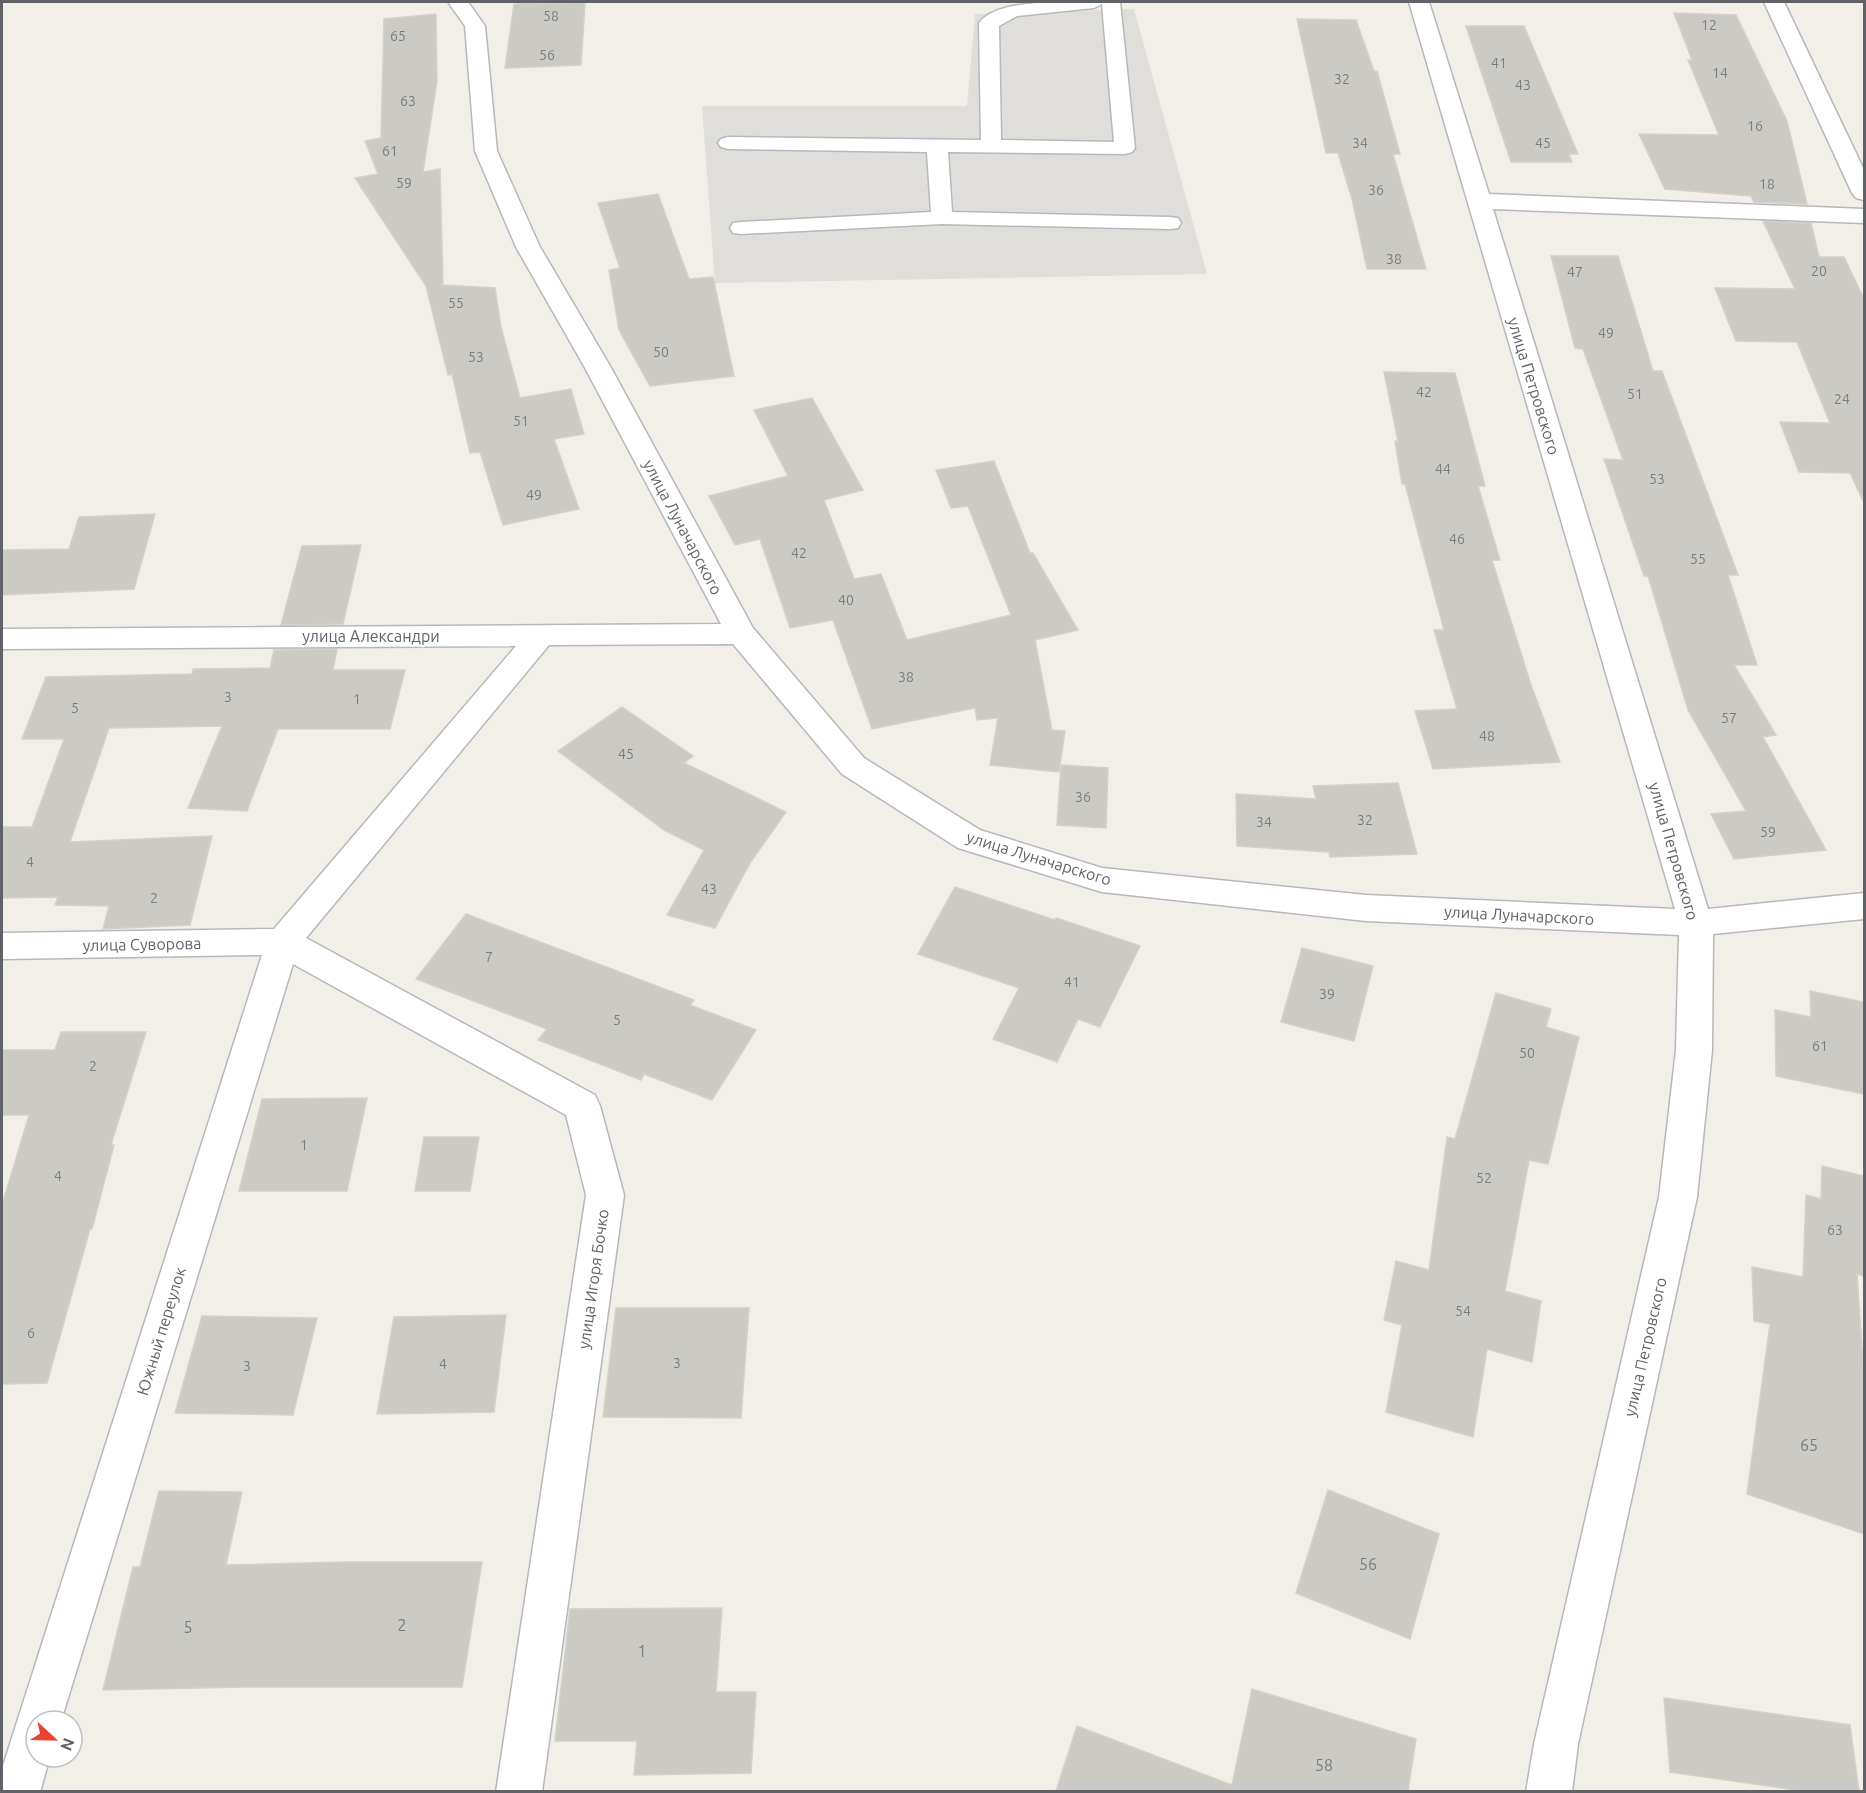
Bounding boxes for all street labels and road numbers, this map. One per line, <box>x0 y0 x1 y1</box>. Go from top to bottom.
street label: улица Петровского <box>1505 315 1563 457</box>
street label: улица Луначарского <box>640 456 726 598</box>
street label: улица Александри <box>302 627 440 645</box>
street label: улица Петровского <box>1646 780 1702 922</box>
street label: улица Луначарского <box>964 827 1114 889</box>
street label: улица Луначарского <box>1443 902 1595 928</box>
street label: улица Суворова <box>82 934 202 954</box>
street label: улица Игоря Бочко <box>574 1208 612 1350</box>
street label: Южный переулок <box>133 1265 189 1397</box>
street label: улица Петровского <box>1620 1276 1670 1418</box>

